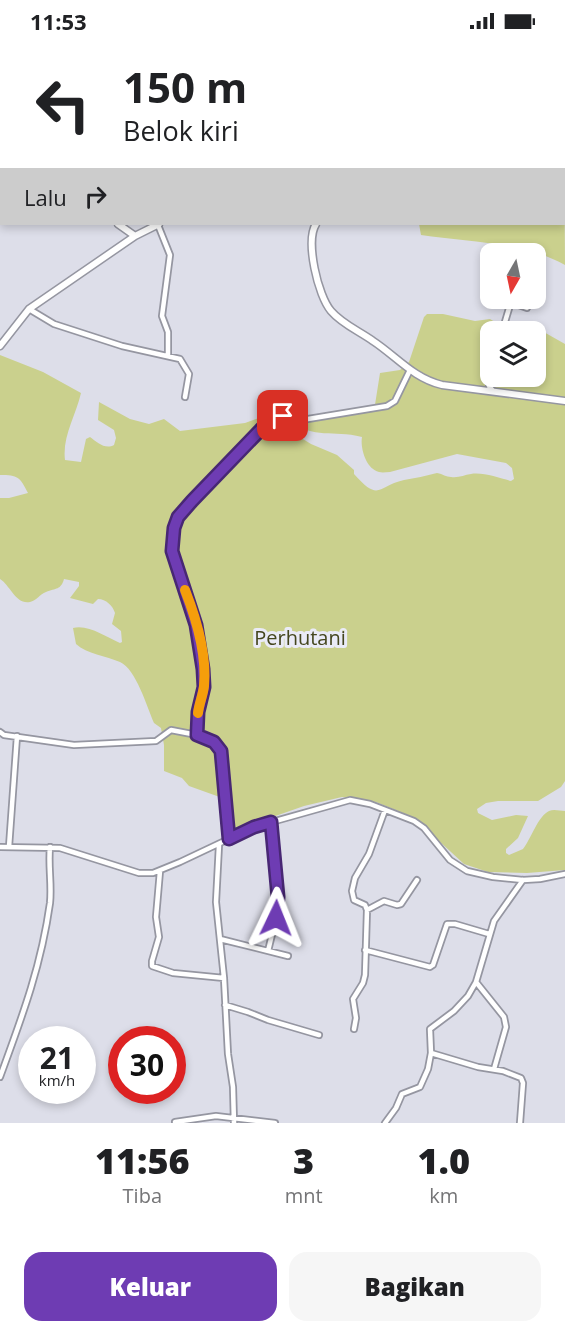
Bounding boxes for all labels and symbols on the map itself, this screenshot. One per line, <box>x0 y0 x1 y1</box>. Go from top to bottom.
north arrow <box>480 243 546 309</box>
pin <box>257 390 308 441</box>
park label: Perhutani <box>254 624 346 651</box>
position arrow <box>244 886 308 950</box>
speed limit sign: 30 <box>108 1026 186 1104</box>

